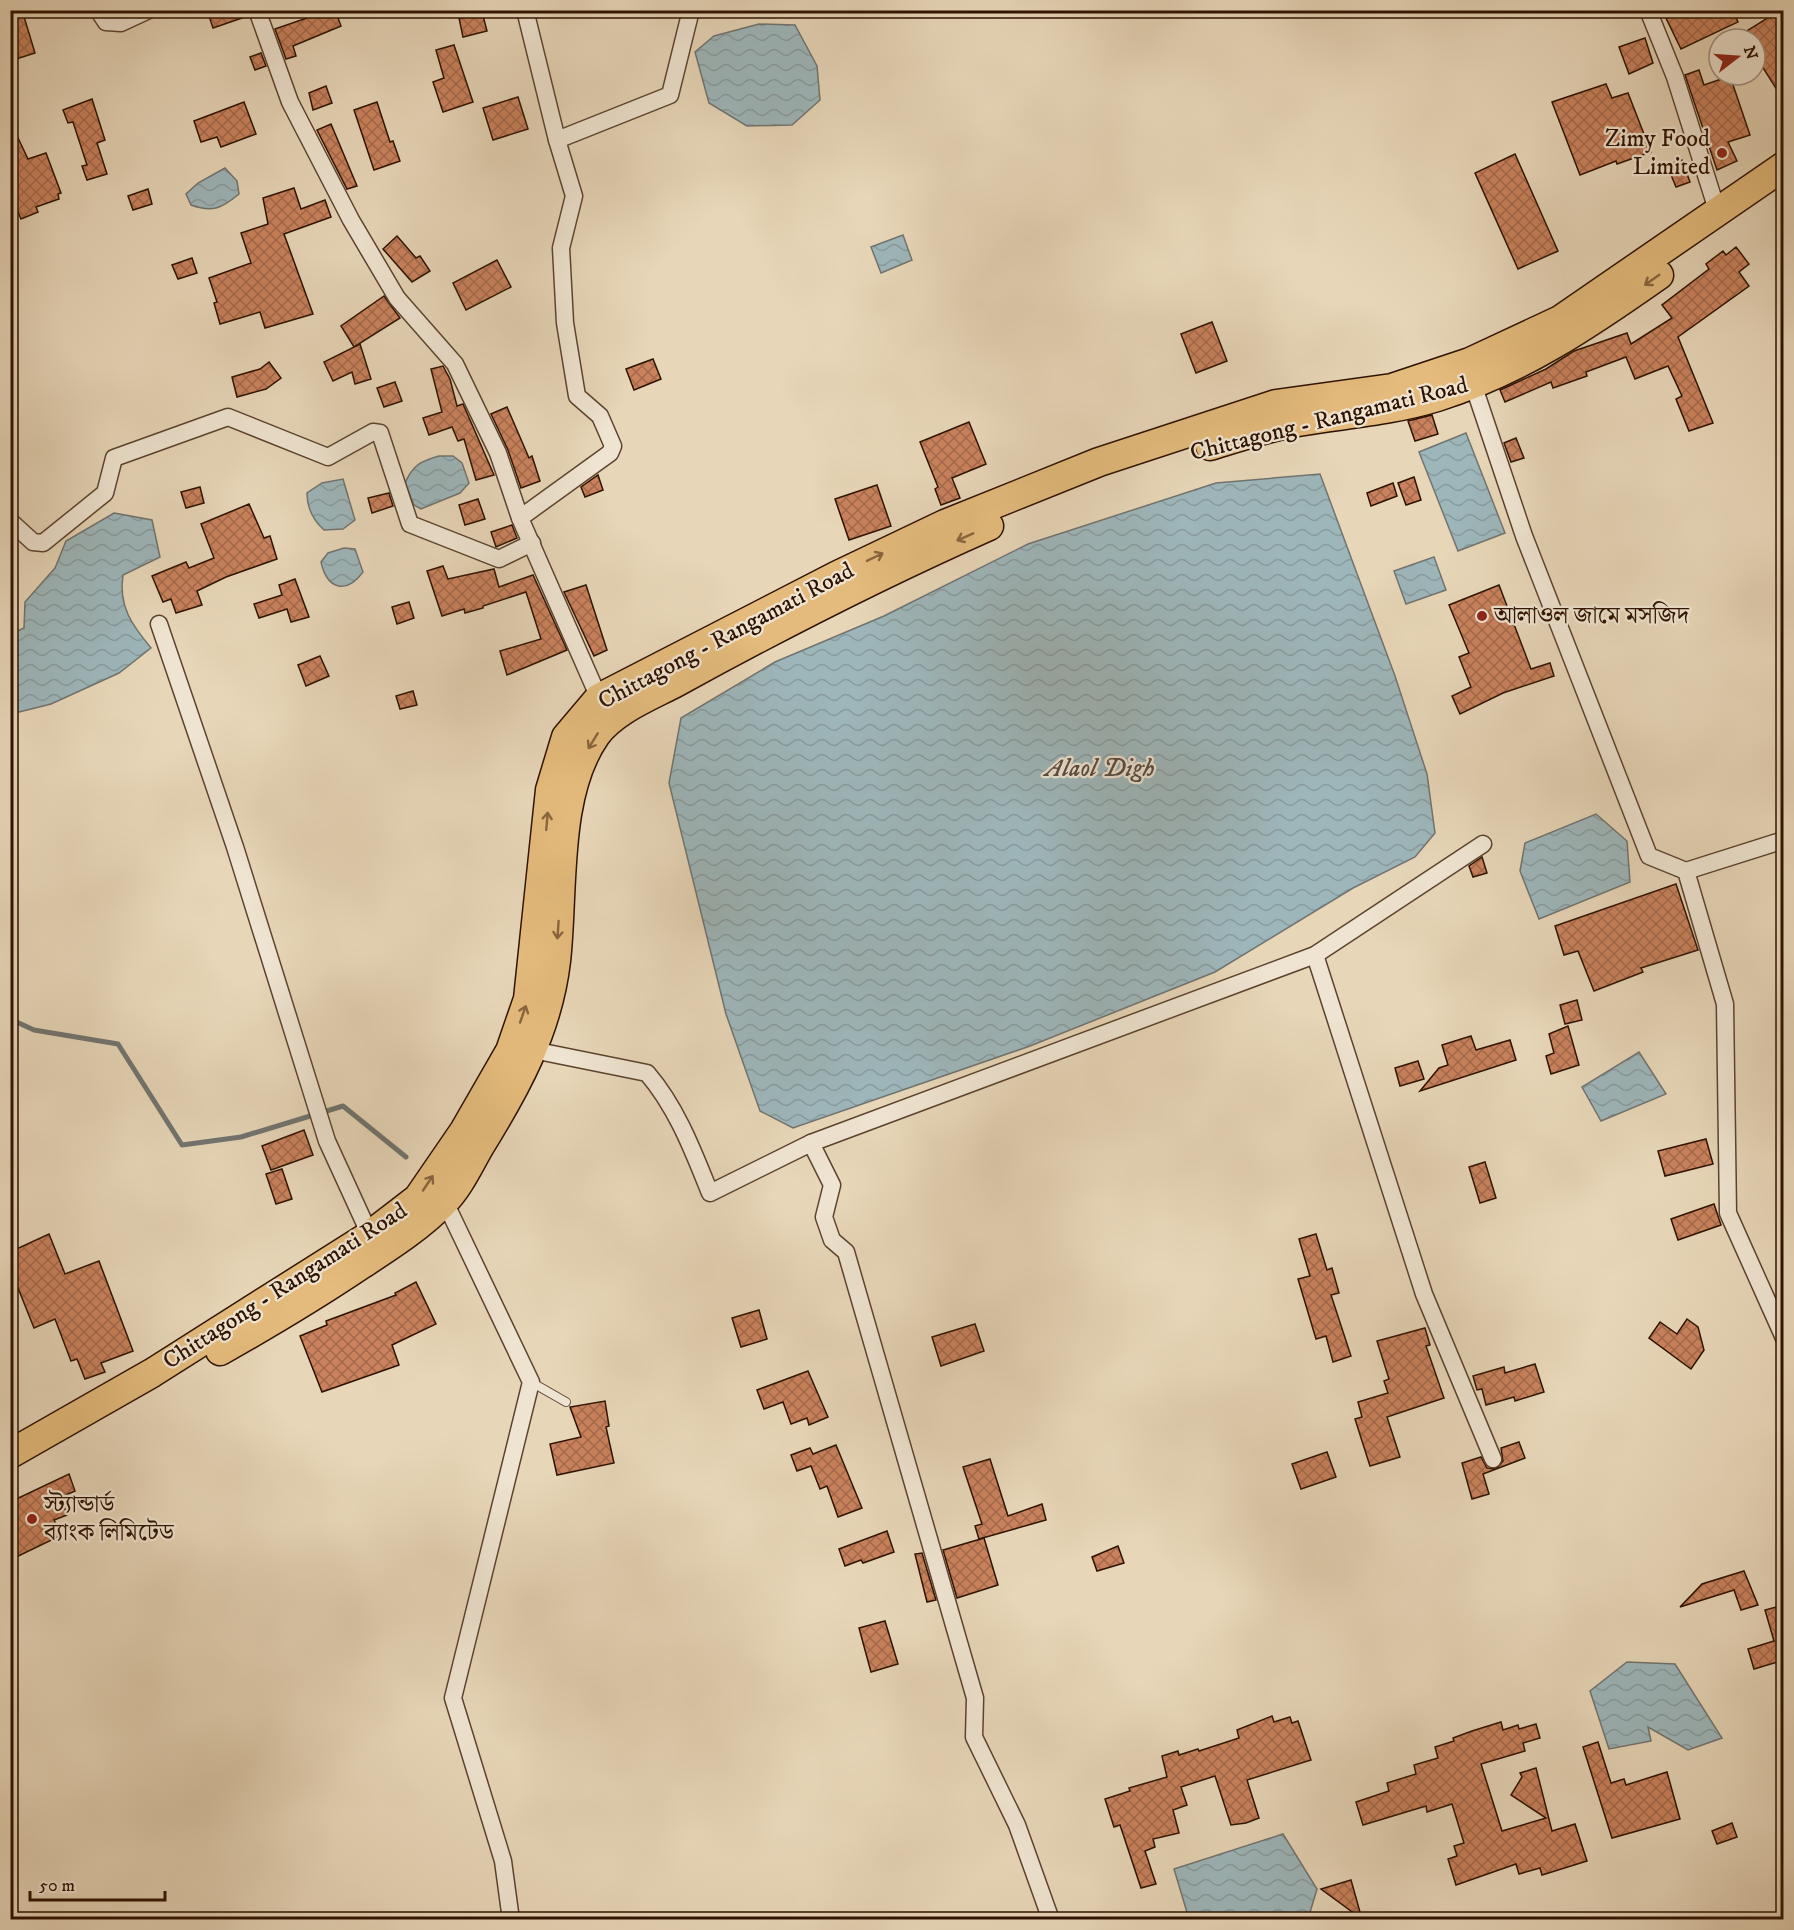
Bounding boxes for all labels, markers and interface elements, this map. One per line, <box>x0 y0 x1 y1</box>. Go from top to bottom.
north arrow <box>1707 27 1767 87</box>
text: N <box>1739 44 1762 62</box>
place label: Zimy Food Limited <box>1605 124 1710 182</box>
marker: Zimy Food Limited <box>1715 146 1729 160</box>
one-way arrow <box>1645 274 1661 286</box>
street label: Chittagong - Rangamati Road <box>1187 370 1471 468</box>
one-way arrow <box>956 532 975 543</box>
one-way arrow <box>865 551 883 563</box>
street label: Chittagong - Rangamati Road <box>593 556 859 716</box>
place label: আলাওল জামে মসজিদ <box>1493 601 1690 631</box>
marker: আলাওল জামে মসজিদ <box>1475 609 1489 623</box>
one-way arrow <box>587 732 600 749</box>
water label: Alaol Digh <box>1042 752 1155 785</box>
one-way arrow <box>542 811 553 831</box>
one-way arrow <box>552 920 563 940</box>
one-way arrow <box>518 1005 529 1024</box>
one-way arrow <box>422 1176 434 1192</box>
street label: Chittagong - Rangamati Road <box>157 1196 413 1376</box>
place label: স্ট্যান্ডার্ড ব্যাংক লিমিটেড <box>43 1489 175 1548</box>
marker: স্ট্যান্ডার্ড ব্যাংক লিমিটেড <box>25 1512 39 1526</box>
scale bar <box>30 1864 165 1902</box>
text: 50 m <box>39 1875 75 1897</box>

